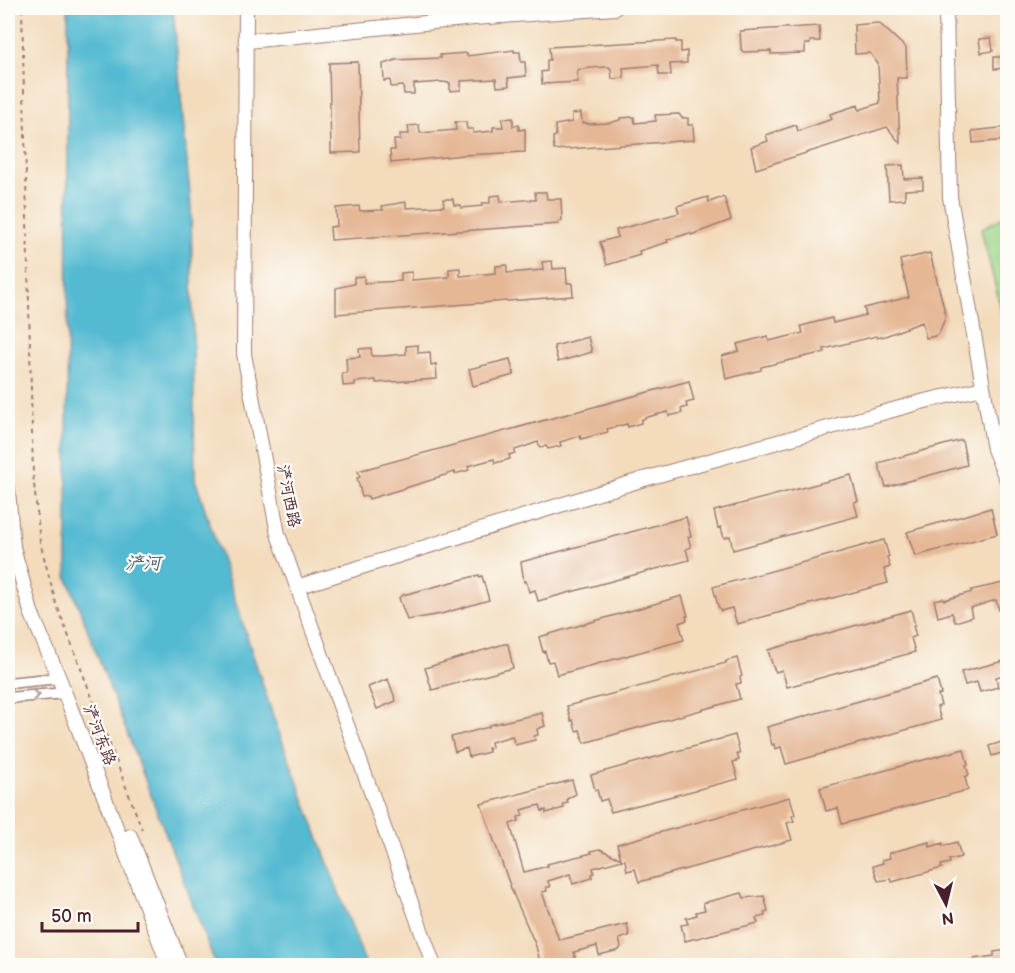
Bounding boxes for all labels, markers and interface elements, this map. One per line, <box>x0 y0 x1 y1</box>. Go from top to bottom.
street label: 浐河西路 <box>273 463 303 529</box>
water label: 浐河 <box>125 553 164 574</box>
one-way arrow <box>32 689 41 702</box>
street label: 浐河东路 <box>79 702 119 768</box>
north arrow <box>916 874 976 934</box>
scale bar <box>42 895 138 933</box>
text: 50 m <box>51 906 92 927</box>
text: N <box>941 907 955 928</box>

